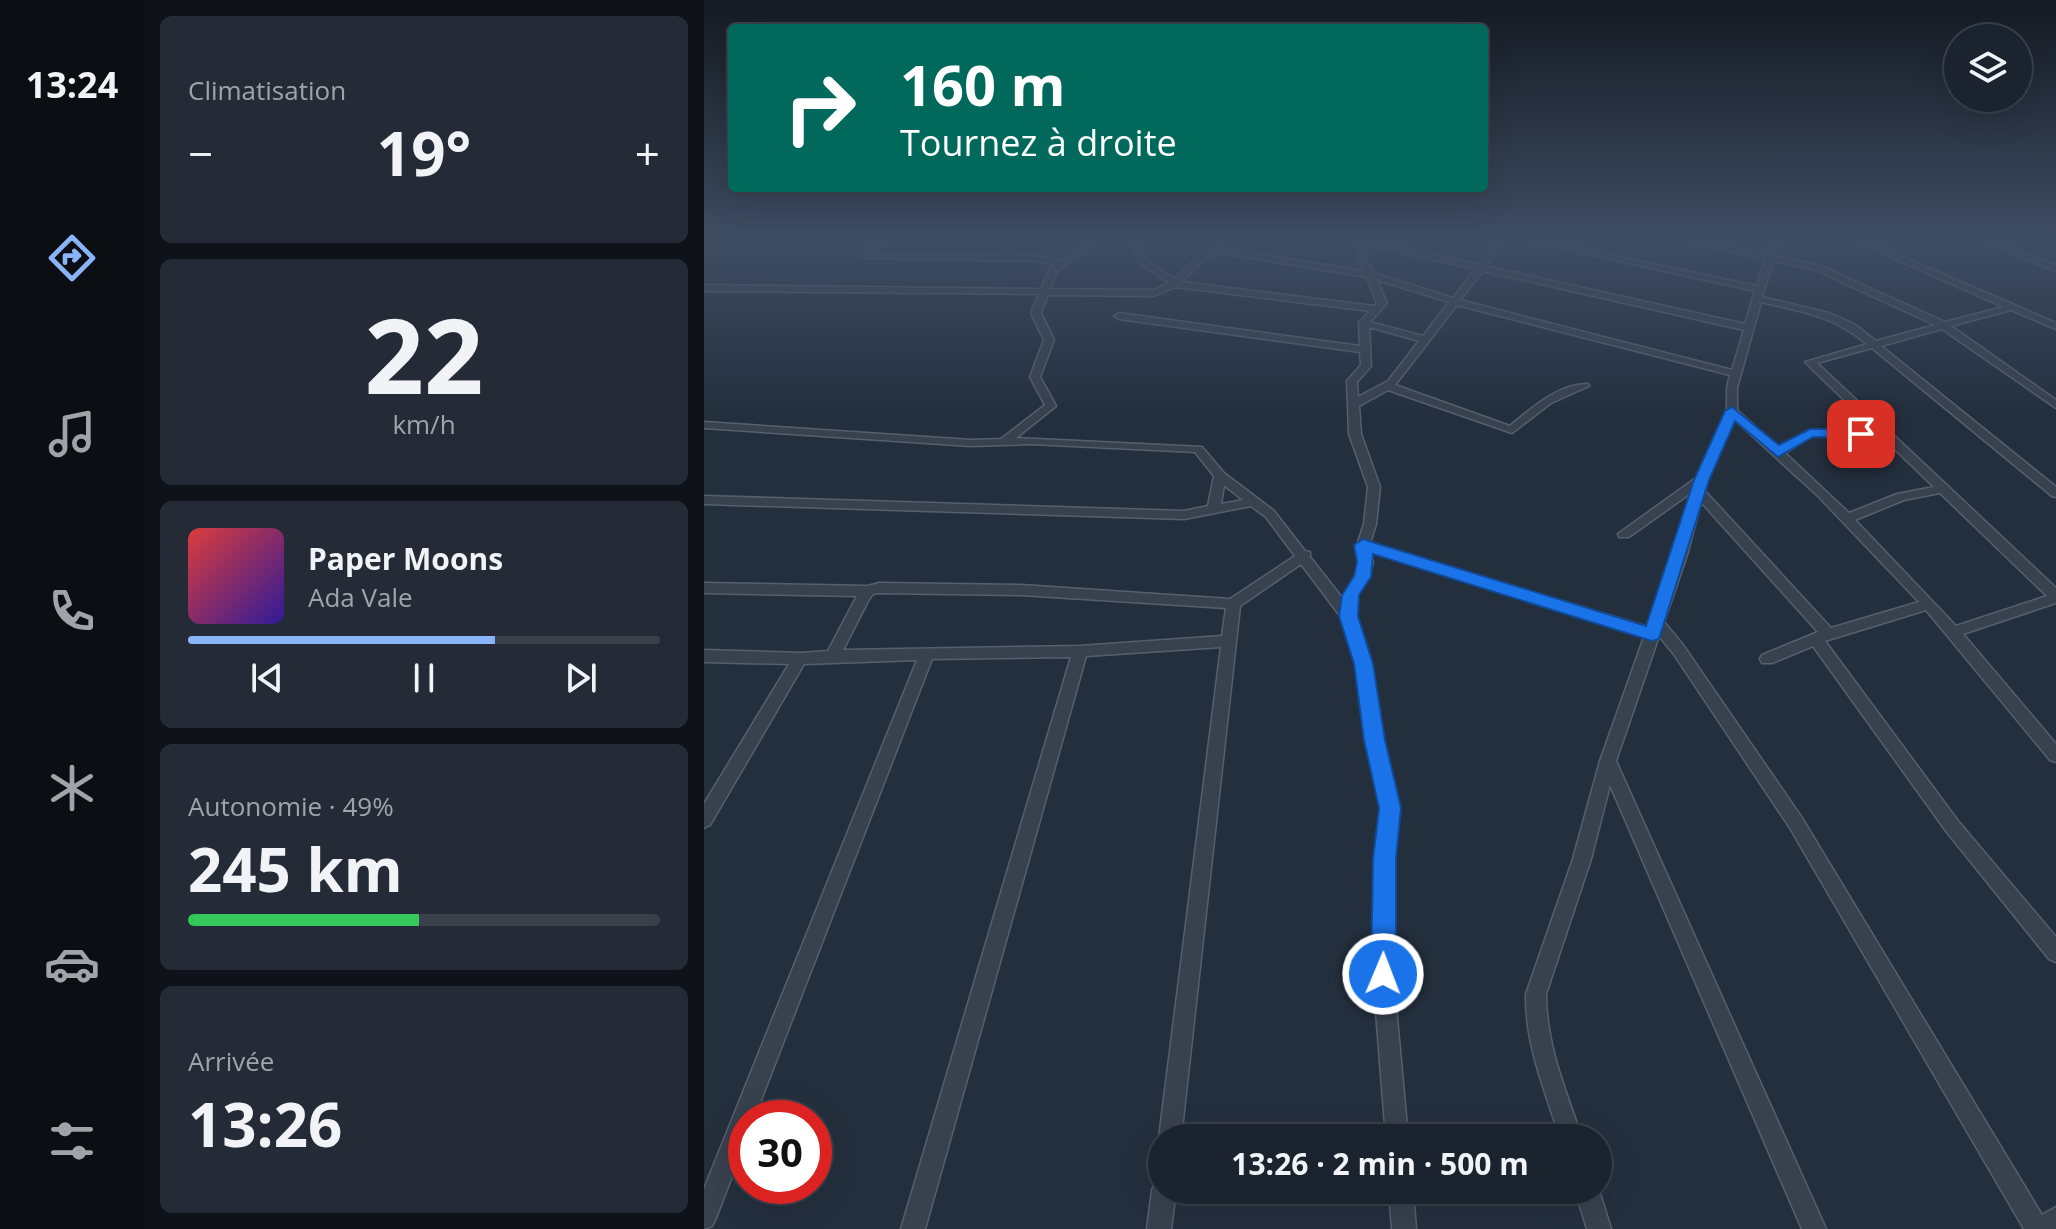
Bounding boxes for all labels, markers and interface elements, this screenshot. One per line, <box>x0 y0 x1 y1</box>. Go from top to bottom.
map controls <box>1944 24 2032 112</box>
button: layers <box>1944 24 2032 112</box>
text: 160 m <box>900 46 1066 122</box>
icon: right <box>768 56 872 160</box>
text: 13:24 <box>26 60 118 109</box>
text: Climatisation <box>188 72 346 108</box>
text: 19° <box>377 112 471 194</box>
text: Tournez à droite <box>900 118 1177 167</box>
text: − <box>188 123 213 183</box>
text: + <box>635 123 660 183</box>
icon: directions <box>44 230 100 286</box>
text: 22 <box>365 283 483 424</box>
pin <box>1827 400 1895 468</box>
icon: music <box>44 406 100 462</box>
text: km/h <box>392 406 456 442</box>
icon: arrive <box>1839 412 1883 456</box>
text: Paper Moons <box>308 538 503 579</box>
text: Ada Vale <box>308 579 413 615</box>
icon: phone <box>44 583 100 639</box>
icon: previous <box>245 656 289 700</box>
icon: pause <box>402 656 446 700</box>
icon: next <box>559 656 603 700</box>
icon: climate <box>44 760 100 816</box>
text: Autonomie · 49% <box>188 788 394 824</box>
text: 245 km <box>188 828 403 910</box>
position arrow <box>1341 932 1425 1016</box>
icon: car <box>44 936 100 992</box>
text: Arrivée <box>188 1043 274 1079</box>
text: 13:26 <box>188 1083 342 1165</box>
speed limit sign: 30 <box>728 1100 832 1204</box>
icon: filters <box>44 1113 100 1169</box>
text: 13:26 · 2 min · 500 m <box>1231 1143 1529 1184</box>

